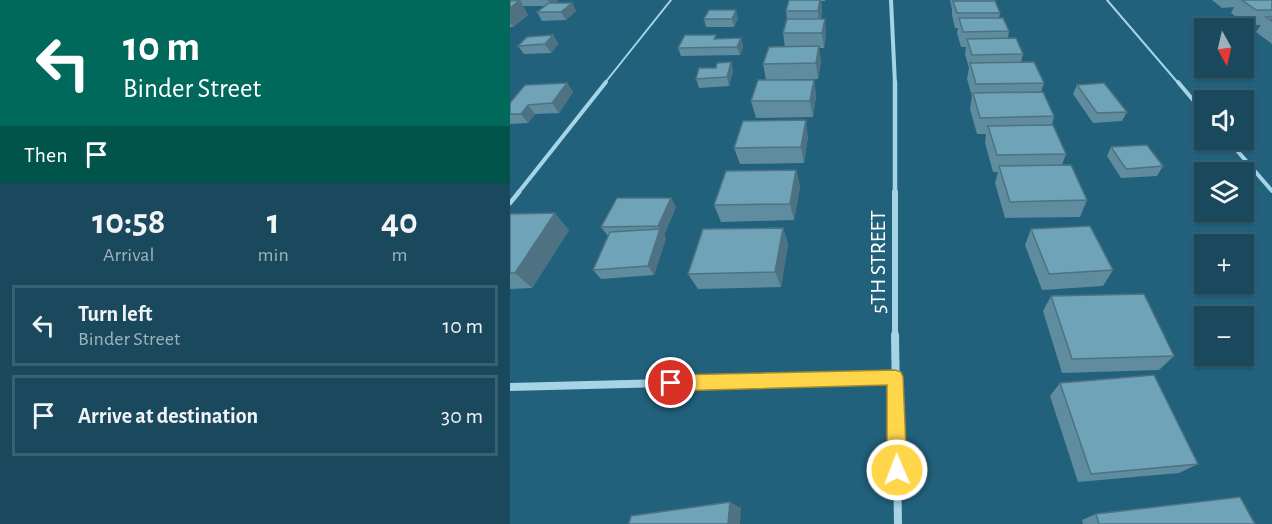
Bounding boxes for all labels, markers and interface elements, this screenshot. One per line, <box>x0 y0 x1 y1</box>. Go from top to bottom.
north arrow <box>1194 18 1254 78</box>
map controls <box>1194 18 1254 366</box>
icon: left <box>24 24 102 102</box>
text: 10 m <box>123 26 200 68</box>
text: Binder Street <box>123 75 261 102</box>
button: sound <box>1194 90 1254 150</box>
icon: arrive <box>80 138 113 171</box>
text: Then <box>24 144 68 166</box>
button: layers <box>1194 162 1254 222</box>
text: 10:58 <box>92 204 165 240</box>
text: 1 <box>267 204 280 240</box>
text: 40 <box>381 204 418 240</box>
street label: 5TH STREET <box>867 210 889 314</box>
button: + <box>1194 234 1254 294</box>
text: Arrival <box>103 245 155 265</box>
text: min <box>258 245 289 265</box>
text: m <box>391 245 407 265</box>
text: Turn left <box>78 303 152 325</box>
button: − <box>1194 306 1254 366</box>
icon: left <box>27 309 60 342</box>
text: 10 m <box>443 315 483 337</box>
text: Binder Street <box>78 329 180 349</box>
pin <box>645 357 696 408</box>
icon: arrive <box>654 366 687 399</box>
icon: arrive <box>27 399 60 432</box>
text: Arrive at destination <box>78 405 258 427</box>
text: 30 m <box>441 405 483 427</box>
position arrow <box>865 438 929 502</box>

